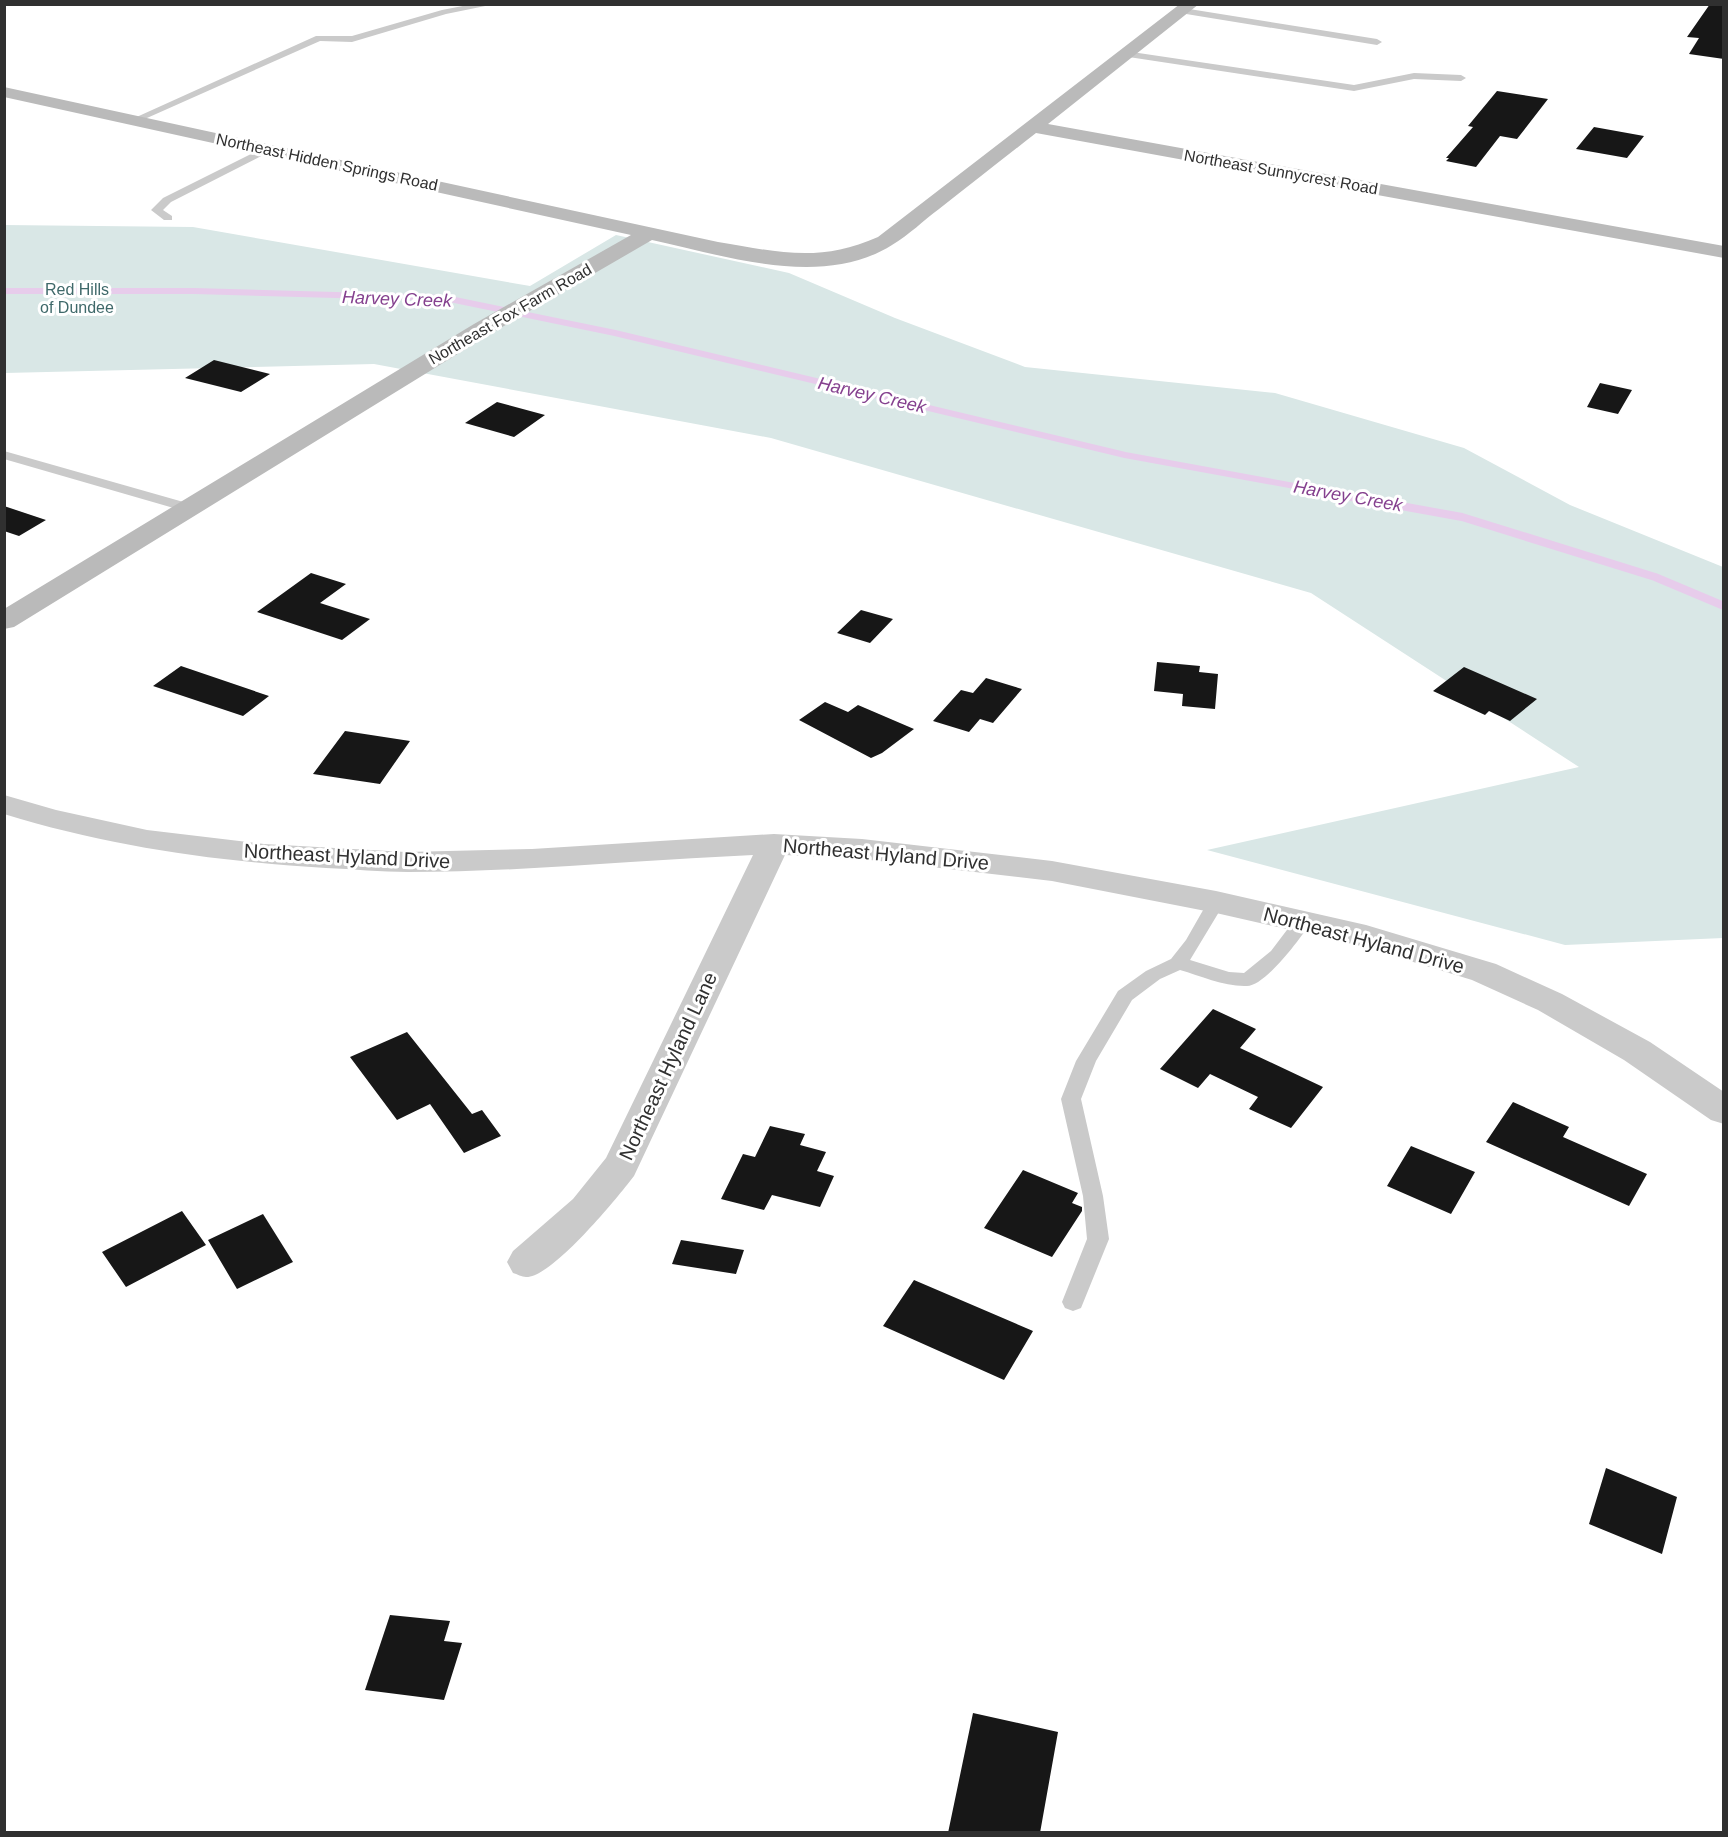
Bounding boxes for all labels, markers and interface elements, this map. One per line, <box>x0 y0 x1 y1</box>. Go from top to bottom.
street label: Northeast Hidden Springs Road <box>215 130 439 194</box>
street label: Northeast Sunnycrest Road <box>1183 147 1379 197</box>
street label: Northeast Fox Farm Road <box>426 260 594 368</box>
park label: Red Hills of Dundee <box>40 281 114 316</box>
water label: Harvey Creek <box>342 287 453 311</box>
water label: Harvey Creek <box>816 373 929 417</box>
water label: Harvey Creek <box>1292 477 1405 516</box>
street label: Northeast Hyland Drive <box>782 834 990 874</box>
street label: Northeast Hyland Drive <box>243 840 451 872</box>
street label: Northeast Hyland Drive <box>1261 903 1467 977</box>
street label: Northeast Hyland Lane <box>615 969 721 1163</box>

